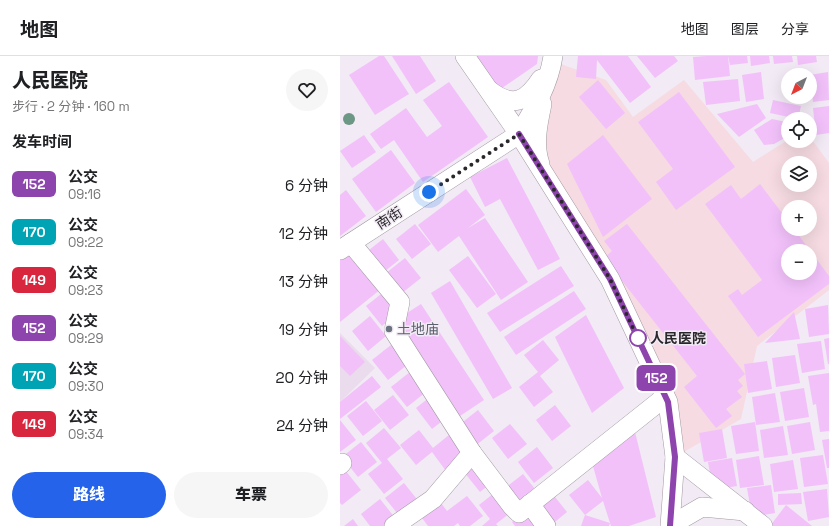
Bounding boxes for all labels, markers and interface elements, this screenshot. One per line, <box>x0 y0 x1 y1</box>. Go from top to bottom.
text: 地图 <box>20 17 58 42</box>
text: 地图 <box>681 20 709 38</box>
text: 图层 <box>731 20 759 38</box>
text: 分享 <box>781 20 809 38</box>
text: 人民医院 <box>12 68 88 93</box>
north arrow <box>781 68 817 104</box>
map controls <box>781 68 817 280</box>
button: heart <box>286 69 328 111</box>
text: 步行 · 2 分钟 · 160 m <box>12 98 130 115</box>
button: locate <box>781 112 817 148</box>
text: 发车时间 <box>12 132 72 151</box>
button: layers <box>781 156 817 192</box>
text: 公交 <box>68 167 98 186</box>
text: 152 <box>23 175 45 193</box>
text: 6 分钟 <box>285 176 328 195</box>
your location <box>419 182 439 202</box>
text: 09:16 <box>68 186 101 203</box>
button: + <box>781 200 817 236</box>
street label: 南街 <box>372 203 406 233</box>
text: 公交 <box>68 215 98 234</box>
text: 170 <box>22 223 46 241</box>
text: 12 分钟 <box>279 224 328 243</box>
text: 09:22 <box>68 234 103 251</box>
button: − <box>781 244 817 280</box>
text: 公交 <box>68 263 98 282</box>
text: 149 <box>22 271 46 289</box>
text: 13 分钟 <box>279 272 328 291</box>
text: 09:23 <box>68 282 103 299</box>
text: 公交 <box>68 311 98 330</box>
text: 152 <box>23 319 45 337</box>
text: 19 分钟 <box>279 320 328 339</box>
place label: 土地庙 <box>397 320 439 338</box>
marker: 土地庙 <box>384 324 394 334</box>
marker: 人民医院 <box>629 329 647 347</box>
place label: 人民医院 <box>650 329 706 347</box>
text: 09:29 <box>68 330 103 347</box>
text: 公交 <box>68 359 98 378</box>
line badge: 152 <box>633 365 679 391</box>
text: 170 <box>22 367 46 385</box>
text: 20 分钟 <box>275 368 328 387</box>
text: 152 <box>645 369 667 387</box>
text: 09:30 <box>68 378 104 395</box>
text: 公交 <box>68 407 98 426</box>
text: 149 <box>22 415 46 433</box>
text: 24 分钟 <box>276 416 328 435</box>
text: 09:34 <box>68 426 104 443</box>
button: 路线 <box>12 472 166 518</box>
button: 车票 <box>174 472 328 518</box>

